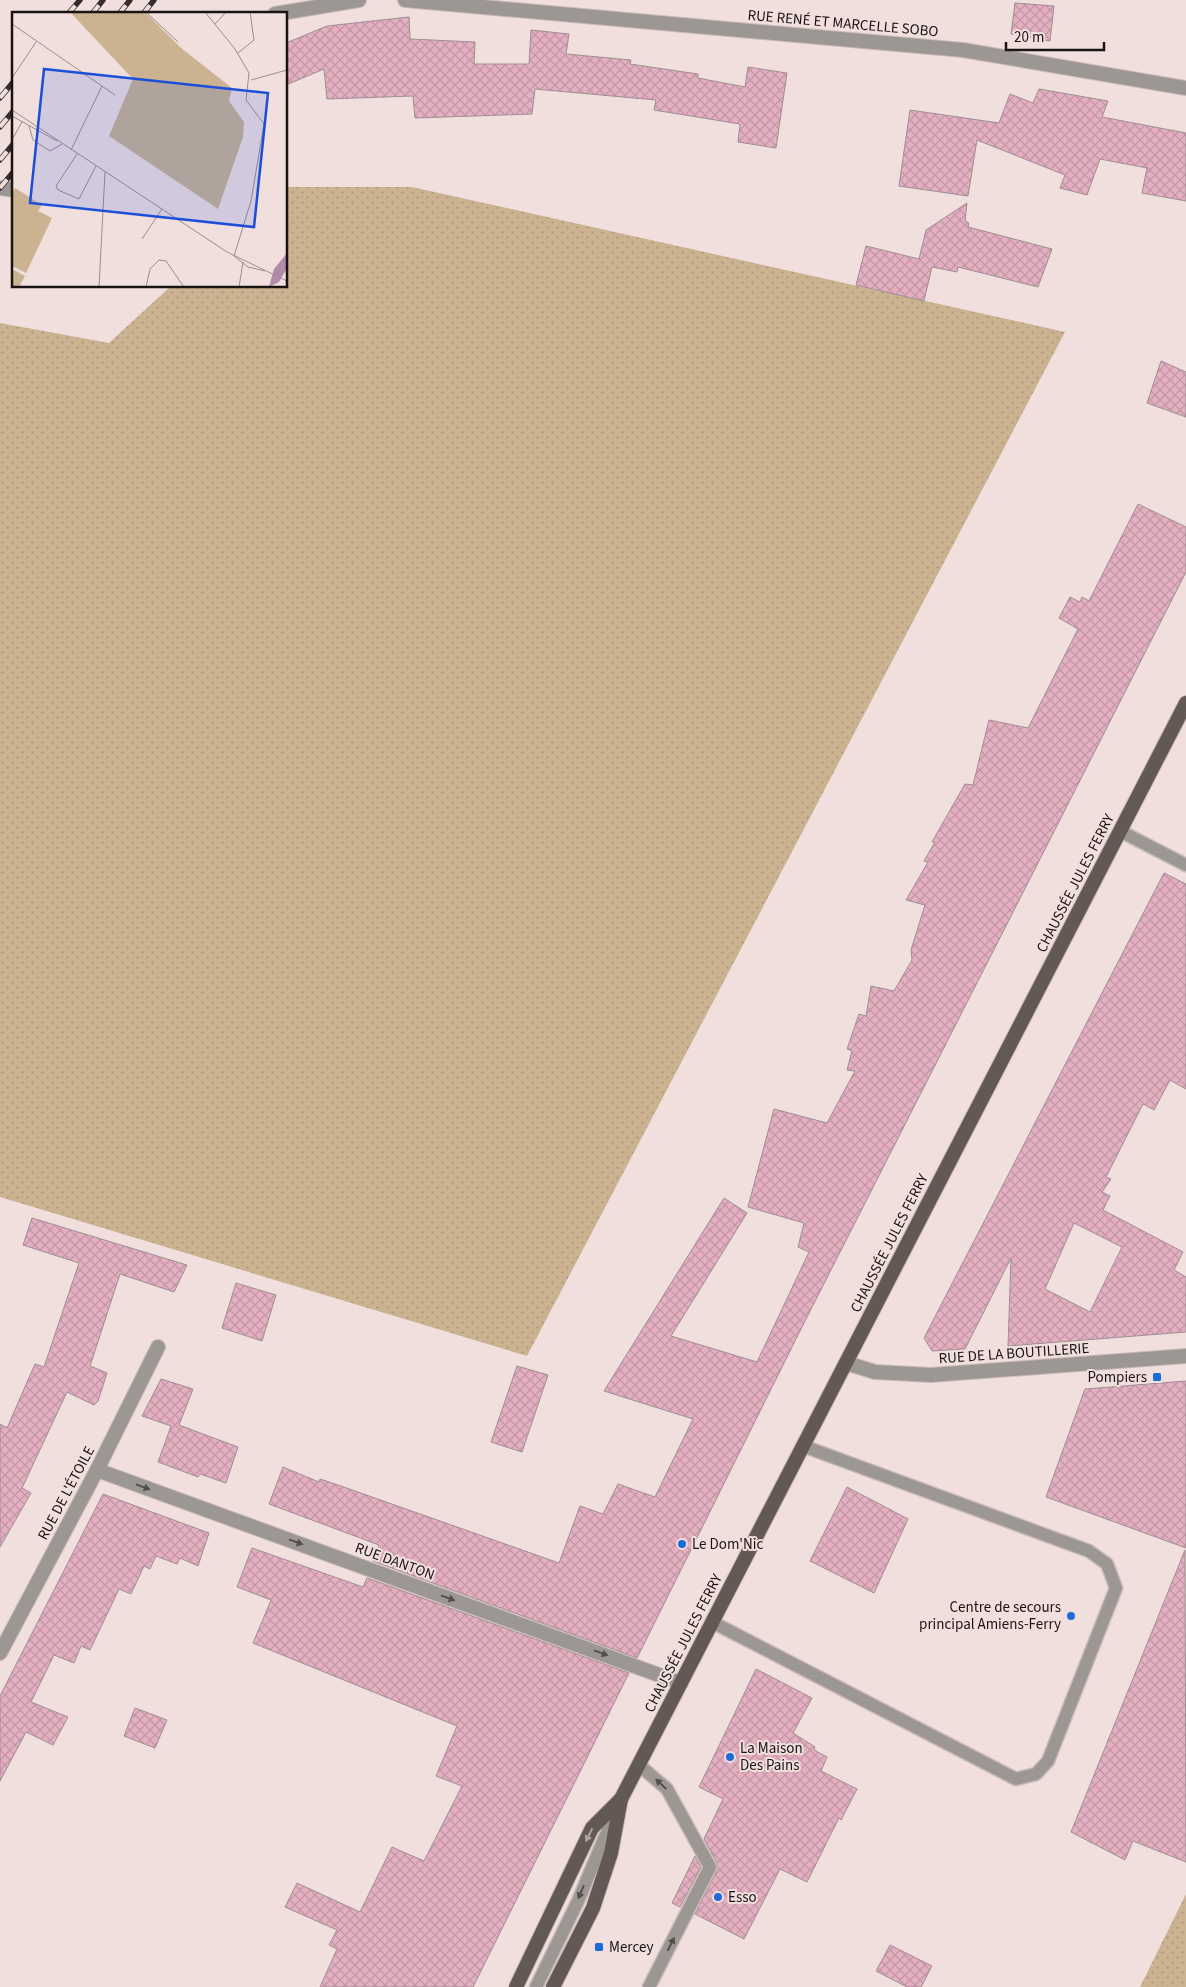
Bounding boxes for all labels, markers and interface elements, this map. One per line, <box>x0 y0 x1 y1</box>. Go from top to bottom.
street label: RUE RENÉ ET MARCELLE SOBO <box>747 5 939 42</box>
inset map <box>12 12 288 288</box>
scale bar <box>1006 20 1104 52</box>
text: 20 m <box>1014 27 1044 48</box>
street label: CHAUSSÉE JULES FERRY <box>1031 810 1120 956</box>
street label: CHAUSSÉE JULES FERRY <box>845 1170 934 1316</box>
street label: RUE DE LA BOUTILLERIE <box>938 1338 1090 1369</box>
place label: Pompiers <box>1087 1367 1147 1388</box>
marker: Pompiers <box>1151 1371 1163 1383</box>
street label: RUE DE L'ÉTOILE <box>33 1442 100 1544</box>
one-way arrow <box>136 1483 151 1491</box>
place label: Le Dom'Nic <box>692 1534 763 1555</box>
street label: RUE DANTON <box>352 1537 438 1586</box>
marker: Le Dom'Nic <box>676 1538 688 1550</box>
one-way arrow <box>288 1539 303 1546</box>
street label: CHAUSSÉE JULES FERRY <box>639 1570 728 1716</box>
one-way arrow <box>441 1594 456 1602</box>
place label: Centre de secours principal Amiens-Ferry <box>919 1597 1061 1635</box>
marker: Centre de secours principal Amiens-Ferry <box>1065 1610 1077 1622</box>
one-way arrow <box>594 1649 609 1657</box>
place label: La Maison Des Pains <box>740 1738 803 1776</box>
marker: La Maison Des Pains <box>724 1751 736 1763</box>
one-way arrow <box>655 1779 668 1790</box>
one-way arrow <box>585 1828 593 1842</box>
one-way arrow <box>577 1885 585 1899</box>
place label: Esso <box>728 1887 757 1908</box>
marker: Esso <box>712 1891 724 1903</box>
one-way arrow <box>667 1936 675 1951</box>
place label: Mercey <box>609 1937 653 1958</box>
marker: Mercey <box>593 1941 605 1953</box>

